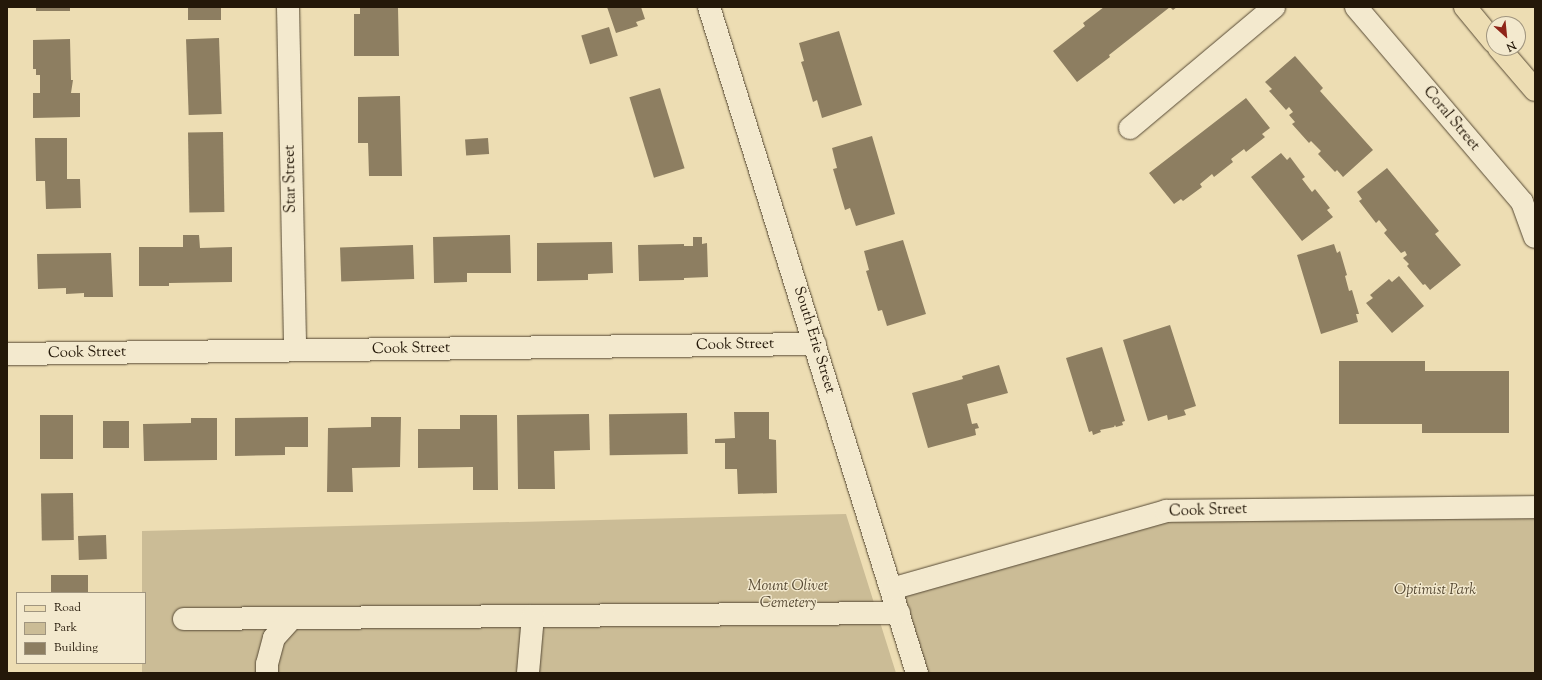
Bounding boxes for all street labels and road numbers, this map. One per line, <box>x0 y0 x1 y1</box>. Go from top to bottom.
street label: Coral Street <box>1419 83 1483 155</box>
street label: Star Street <box>281 145 301 213</box>
street label: South Erie Street <box>789 284 839 396</box>
street label: Cook Street <box>696 335 774 355</box>
street label: Cook Street <box>372 339 450 359</box>
street label: Cook Street <box>48 343 126 363</box>
street label: Cook Street <box>1169 501 1247 521</box>

